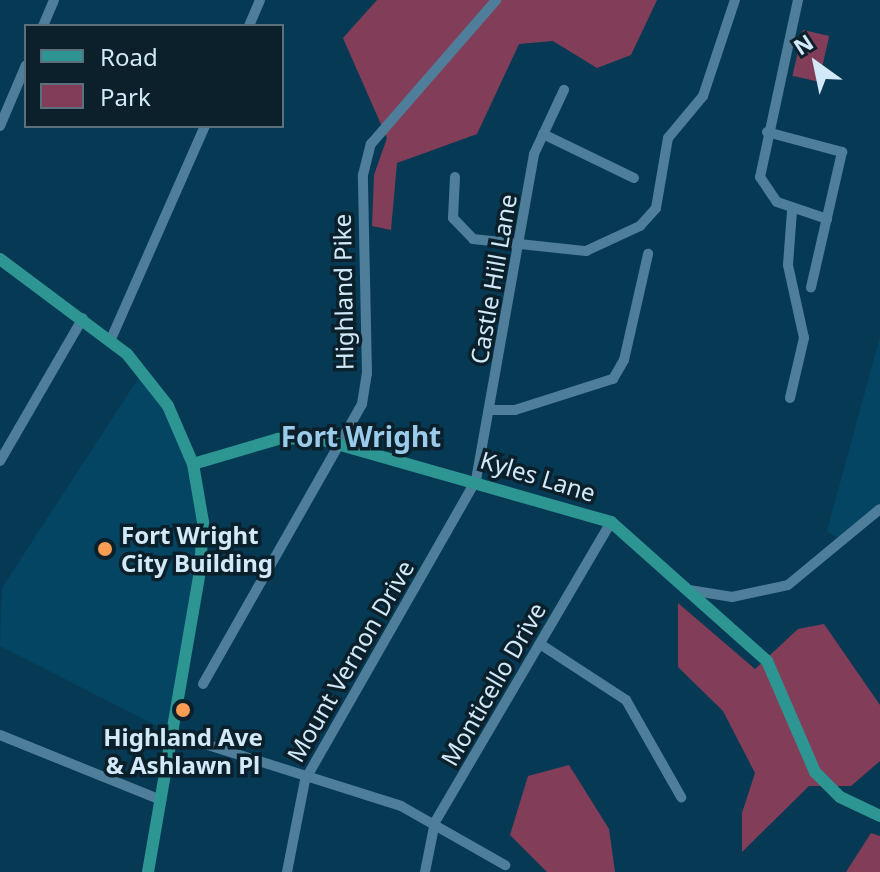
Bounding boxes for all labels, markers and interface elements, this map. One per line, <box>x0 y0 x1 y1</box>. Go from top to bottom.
legend <box>24 24 284 128</box>
north arrow <box>776 24 856 104</box>
text: N <box>787 26 819 61</box>
text: Road <box>100 40 158 73</box>
text: Park <box>100 80 151 113</box>
street label: Castle Hill Lane <box>464 192 522 366</box>
street label: Highland Pike <box>327 214 359 370</box>
district label: Fort Wright <box>281 419 441 453</box>
street label: Kyles Lane <box>477 445 599 507</box>
place label: Fort Wright City Building <box>121 521 273 577</box>
marker: Fort Wright City Building <box>96 540 114 558</box>
street label: Mount Vernon Drive <box>281 555 419 767</box>
street label: Monticello Drive <box>435 597 551 771</box>
marker: Highland Ave & Ashlawn Pl <box>174 701 192 719</box>
place label: Highland Ave & Ashlawn Pl <box>103 723 263 779</box>

